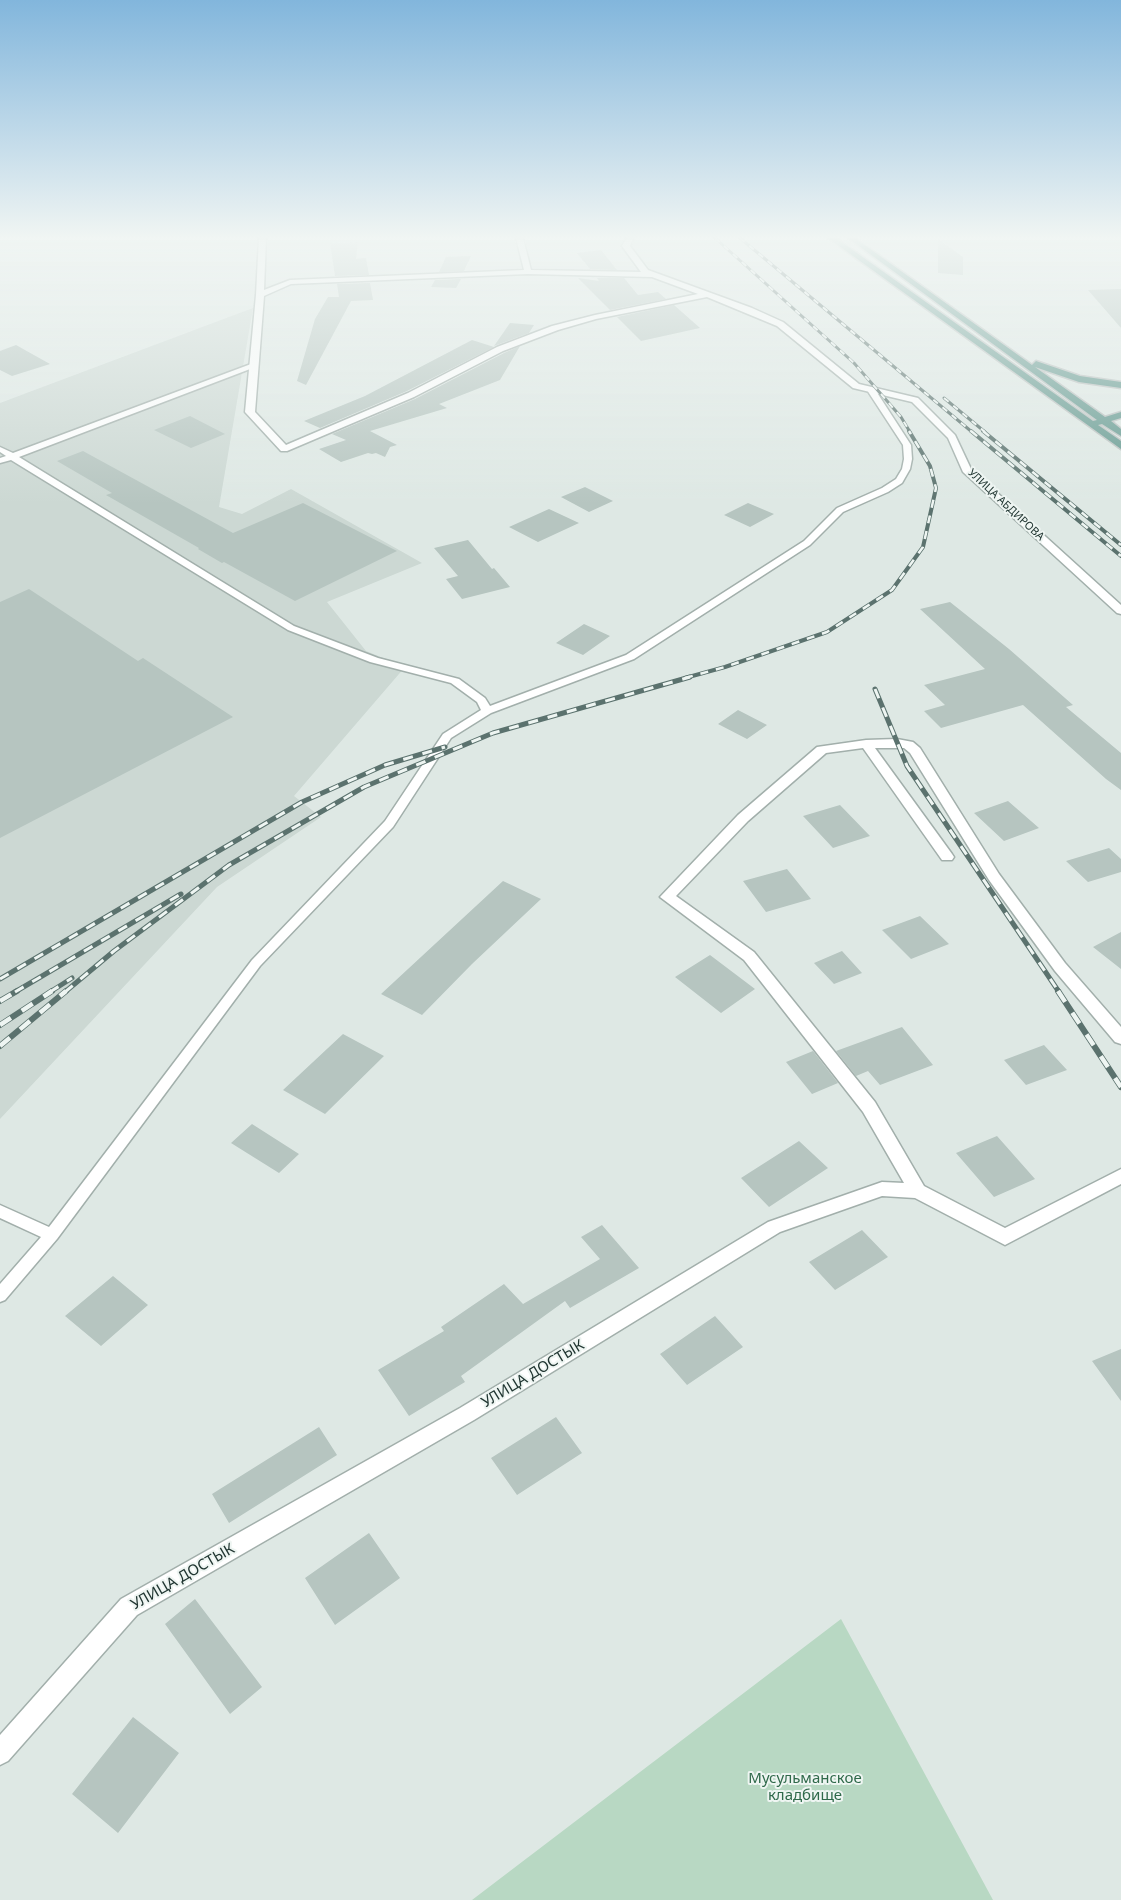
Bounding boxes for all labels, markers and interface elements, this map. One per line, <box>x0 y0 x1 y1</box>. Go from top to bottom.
street label: УЛИЦА АБДИРОВА <box>965 466 1047 544</box>
street label: УЛИЦА ДОСТЫК <box>478 1336 588 1412</box>
street label: УЛИЦА ДОСТЫК <box>128 1540 238 1614</box>
park label: Мусульманское кладбище <box>748 1770 862 1805</box>

